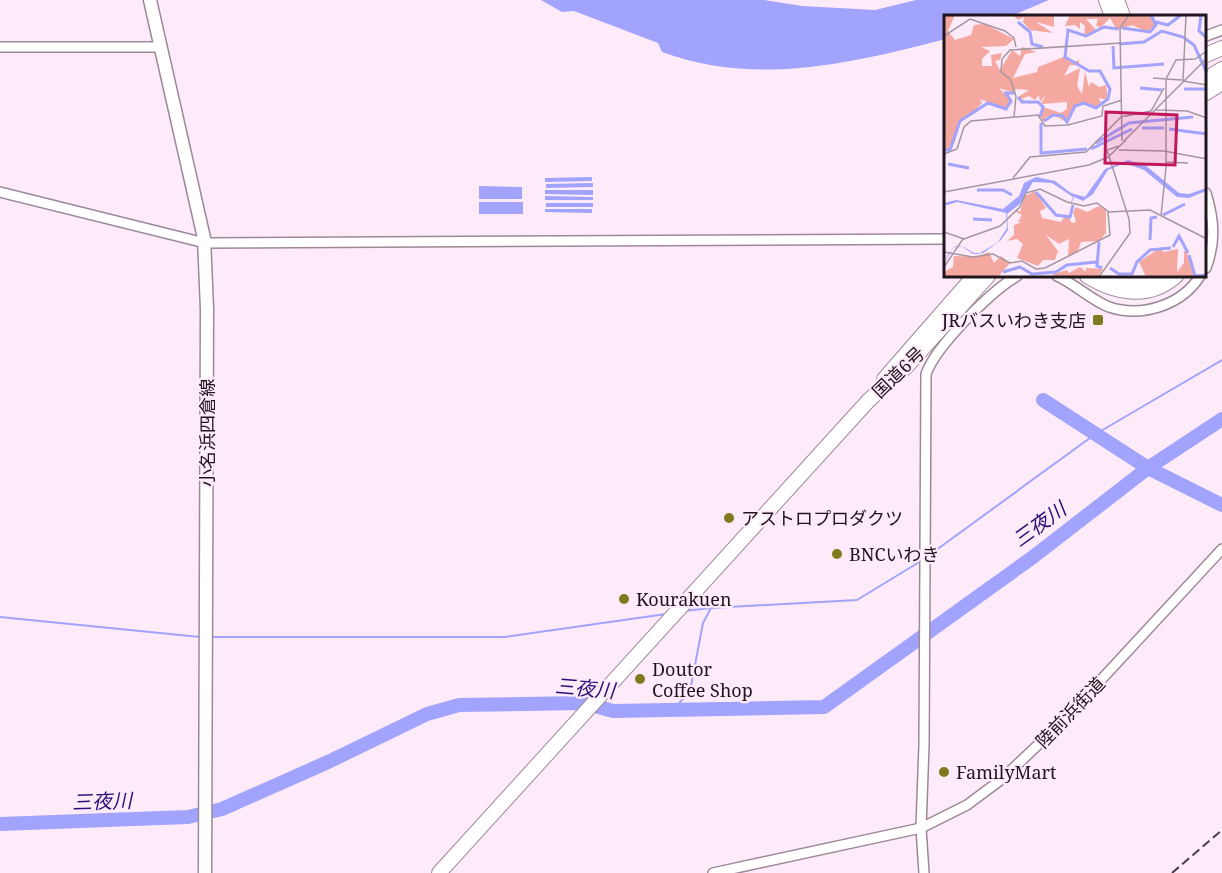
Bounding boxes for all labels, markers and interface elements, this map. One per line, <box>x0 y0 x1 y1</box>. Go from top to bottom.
inset map <box>944 15 1207 278</box>
place label: JRバスいわき支店 <box>941 308 1086 332</box>
marker: JRバスいわき支店 <box>1091 313 1105 327</box>
street label: 国道6号 <box>867 341 929 403</box>
street label: 小名浜四倉線 <box>195 379 219 487</box>
water label: 三夜川 <box>1007 494 1073 553</box>
place label: アストロプロダクツ <box>741 506 903 530</box>
marker: アストロプロダクツ <box>722 511 736 525</box>
place label: BNCいわき <box>849 542 940 566</box>
marker: BNCいわき <box>830 547 844 561</box>
place label: Kourakuen <box>636 587 732 611</box>
marker: Kourakuen <box>617 592 631 606</box>
place label: Doutor Coffee Shop <box>652 657 753 702</box>
street label: 陸前浜街道 <box>1030 671 1110 753</box>
water label: 三夜川 <box>554 672 618 704</box>
marker: Doutor Coffee Shop <box>633 672 647 686</box>
place label: FamilyMart <box>956 760 1056 784</box>
marker: FamilyMart <box>937 765 951 779</box>
water label: 三夜川 <box>72 786 134 816</box>

